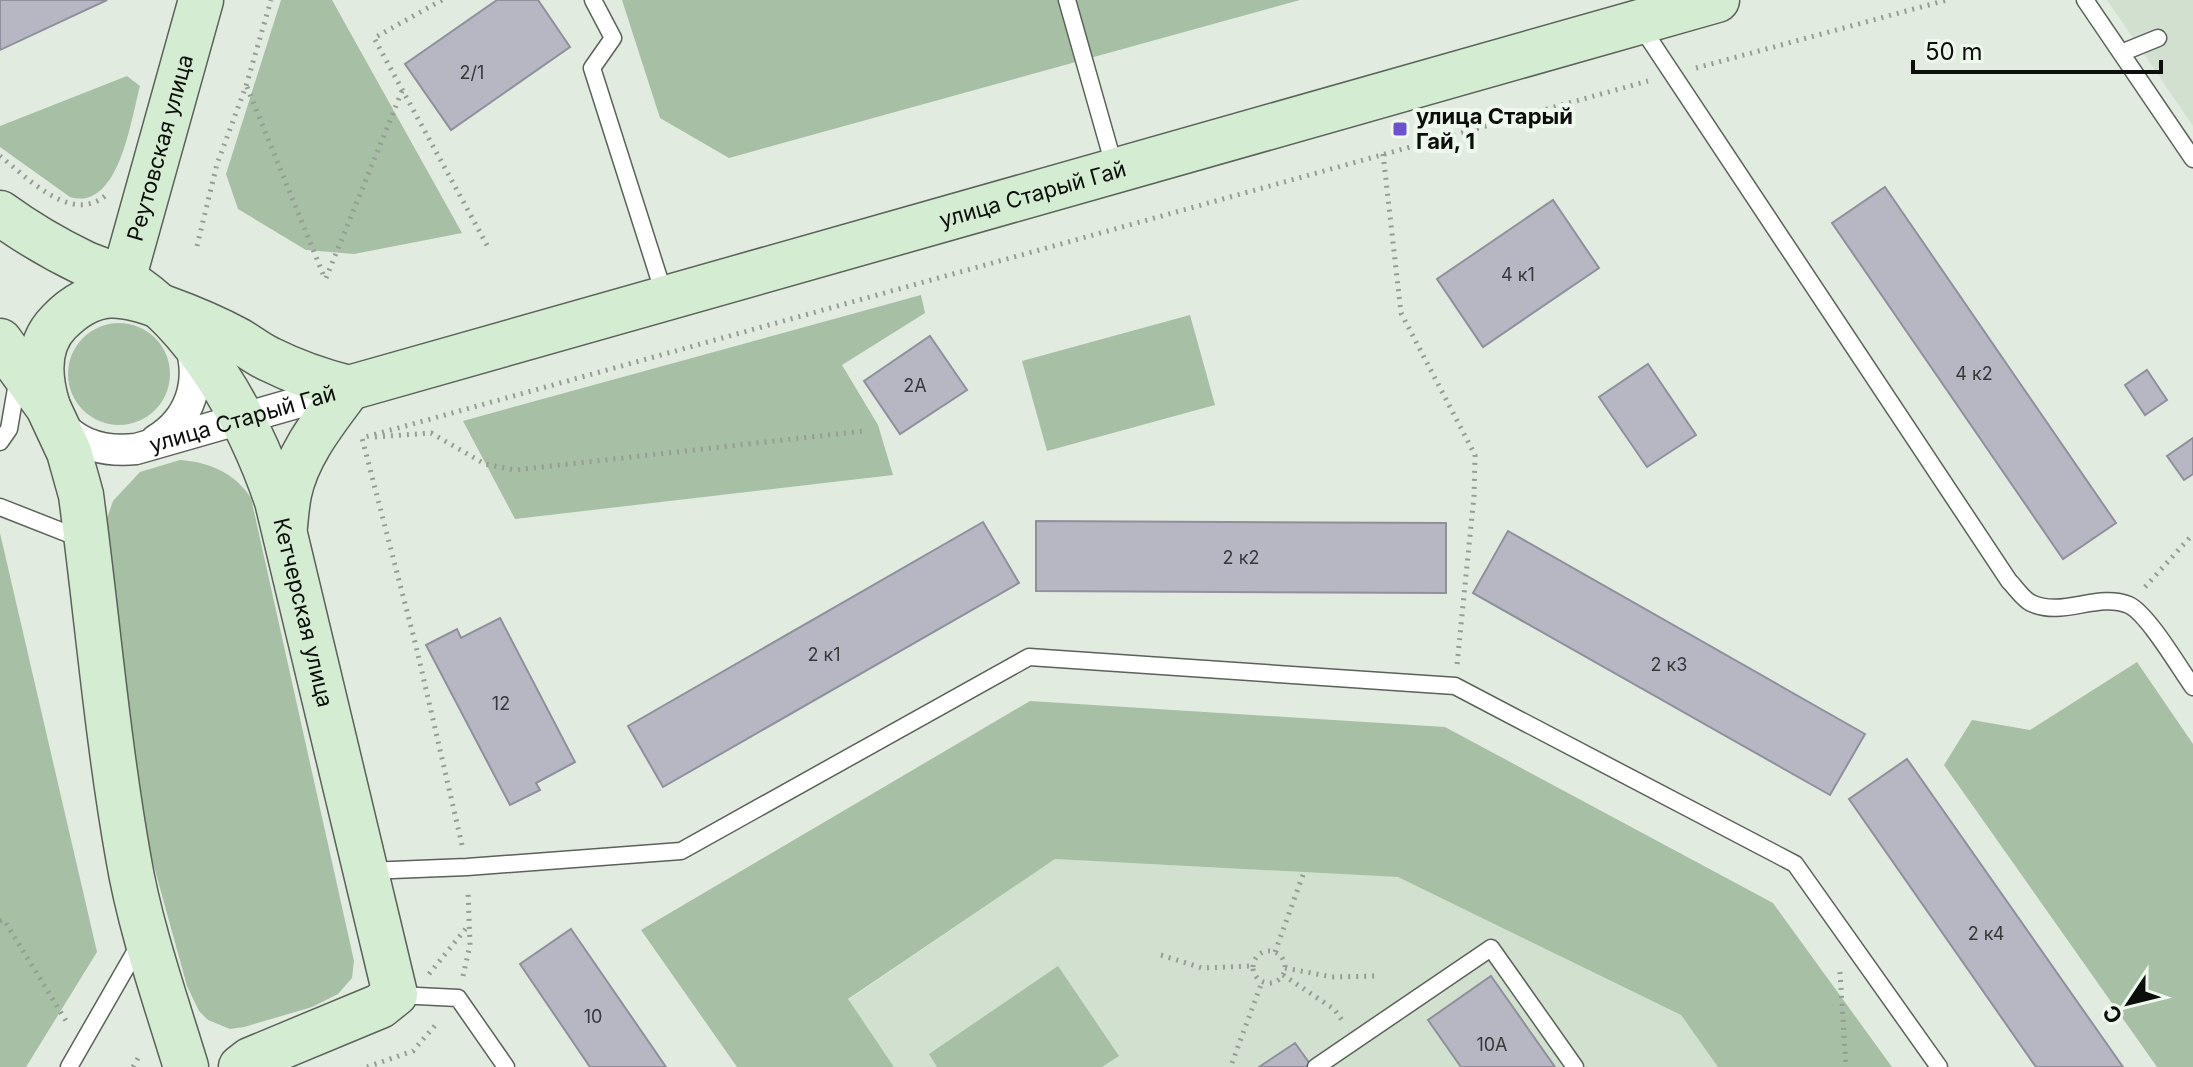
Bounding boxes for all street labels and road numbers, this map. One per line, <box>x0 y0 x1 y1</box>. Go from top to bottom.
street label: Реутовская улица <box>121 51 198 244</box>
street label: улица Старый Гай <box>936 155 1129 233</box>
street label: улица Старый Гай <box>146 379 339 458</box>
street label: Кетчерская улица <box>268 515 339 710</box>

